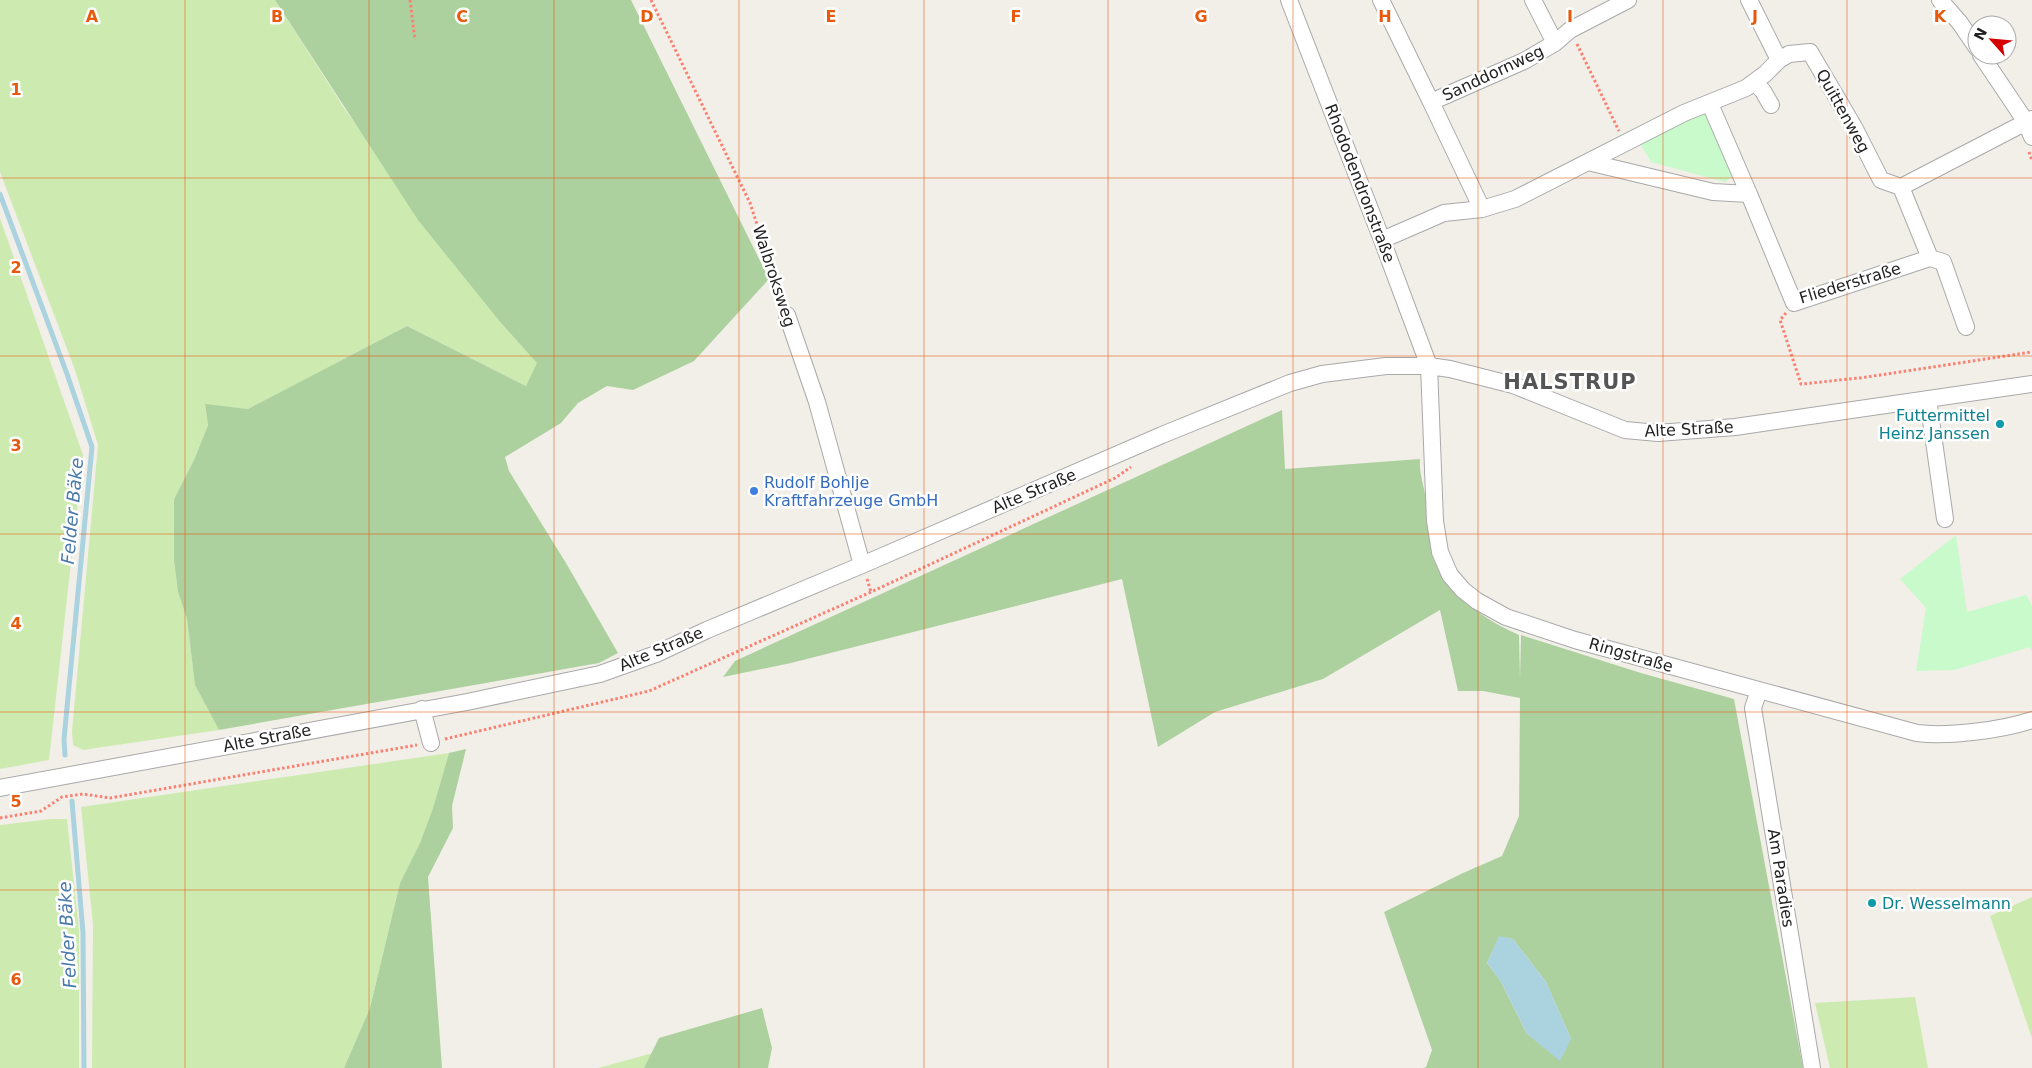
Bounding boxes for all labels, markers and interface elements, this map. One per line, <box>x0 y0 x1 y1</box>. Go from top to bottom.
text: A <box>86 7 99 26</box>
text: B <box>271 7 283 26</box>
text: C <box>456 7 468 26</box>
text: D <box>640 7 654 26</box>
text: E <box>826 7 836 26</box>
text: F <box>1011 7 1021 26</box>
text: G <box>1194 7 1208 26</box>
text: H <box>1378 7 1392 26</box>
text: I <box>1567 7 1573 26</box>
text: J <box>1751 7 1758 26</box>
text: K <box>1934 7 1947 26</box>
north arrow <box>1967 15 2017 65</box>
text: N <box>1971 25 1990 43</box>
street label: Sanddornweg <box>1439 41 1547 105</box>
street label: Quittenweg <box>1812 66 1874 156</box>
text: 1 <box>10 80 22 99</box>
street label: Rhododendronstraße <box>1321 101 1399 265</box>
street label: Walbroksweg <box>749 223 799 329</box>
text: 2 <box>10 258 22 277</box>
street label: Fliederstraße <box>1797 259 1903 307</box>
district label: HALSTRUP <box>1503 370 1637 394</box>
place label: Futtermittel Heinz Janssen <box>1879 406 1990 443</box>
street label: Alte Straße <box>1644 417 1734 441</box>
marker: Futtermittel Heinz Janssen <box>1994 418 2006 430</box>
text: 3 <box>10 436 22 455</box>
water label: Felder Bäke <box>57 457 87 565</box>
street label: Alte Straße <box>989 465 1079 517</box>
place label: Rudolf Bohlje Kraftfahrzeuge GmbH <box>764 473 938 510</box>
marker: Rudolf Bohlje Kraftfahrzeuge GmbH <box>748 485 760 497</box>
text: 4 <box>10 614 22 633</box>
street label: Alte Straße <box>616 623 706 675</box>
street label: Ringstraße <box>1587 634 1675 676</box>
street label: Alte Straße <box>221 720 313 756</box>
text: 5 <box>10 792 22 811</box>
street label: Am Paradies <box>1764 827 1798 929</box>
water label: Felder Bäke <box>54 881 80 989</box>
place label: Dr. Wesselmann <box>1882 894 2011 913</box>
marker: Dr. Wesselmann <box>1866 897 1878 909</box>
text: 6 <box>10 970 22 989</box>

